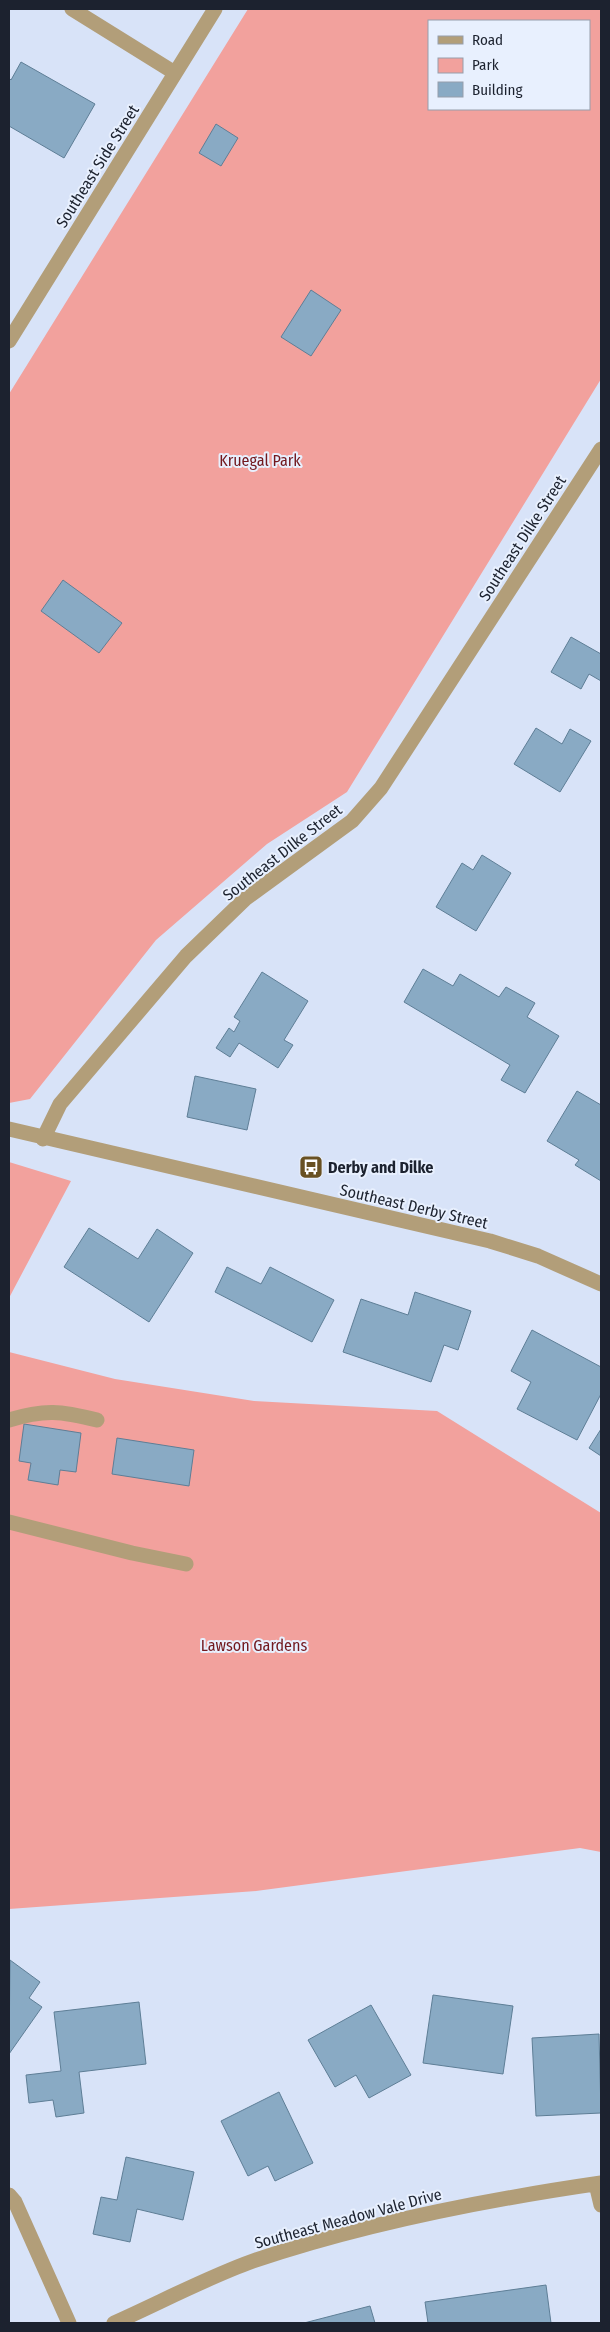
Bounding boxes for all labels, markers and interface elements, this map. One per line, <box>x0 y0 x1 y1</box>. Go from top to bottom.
legend <box>428 20 590 110</box>
text: Road <box>472 31 503 49</box>
text: Park <box>472 56 499 74</box>
text: Building <box>472 81 523 99</box>
street label: Southeast Side Street <box>52 101 143 231</box>
park label: Kruegal Park <box>219 451 301 470</box>
street label: Southeast Dilke Street <box>475 471 570 604</box>
street label: Southeast Dilke Street <box>219 800 346 905</box>
bus stop icon: Derby and Dilke <box>298 1154 324 1180</box>
place label: Derby and Dilke <box>328 1158 433 1177</box>
street label: Southeast Derby Street <box>338 1180 490 1233</box>
park label: Lawson Gardens <box>201 1636 307 1655</box>
street label: Southeast Meadow Vale Drive <box>253 2184 444 2253</box>

